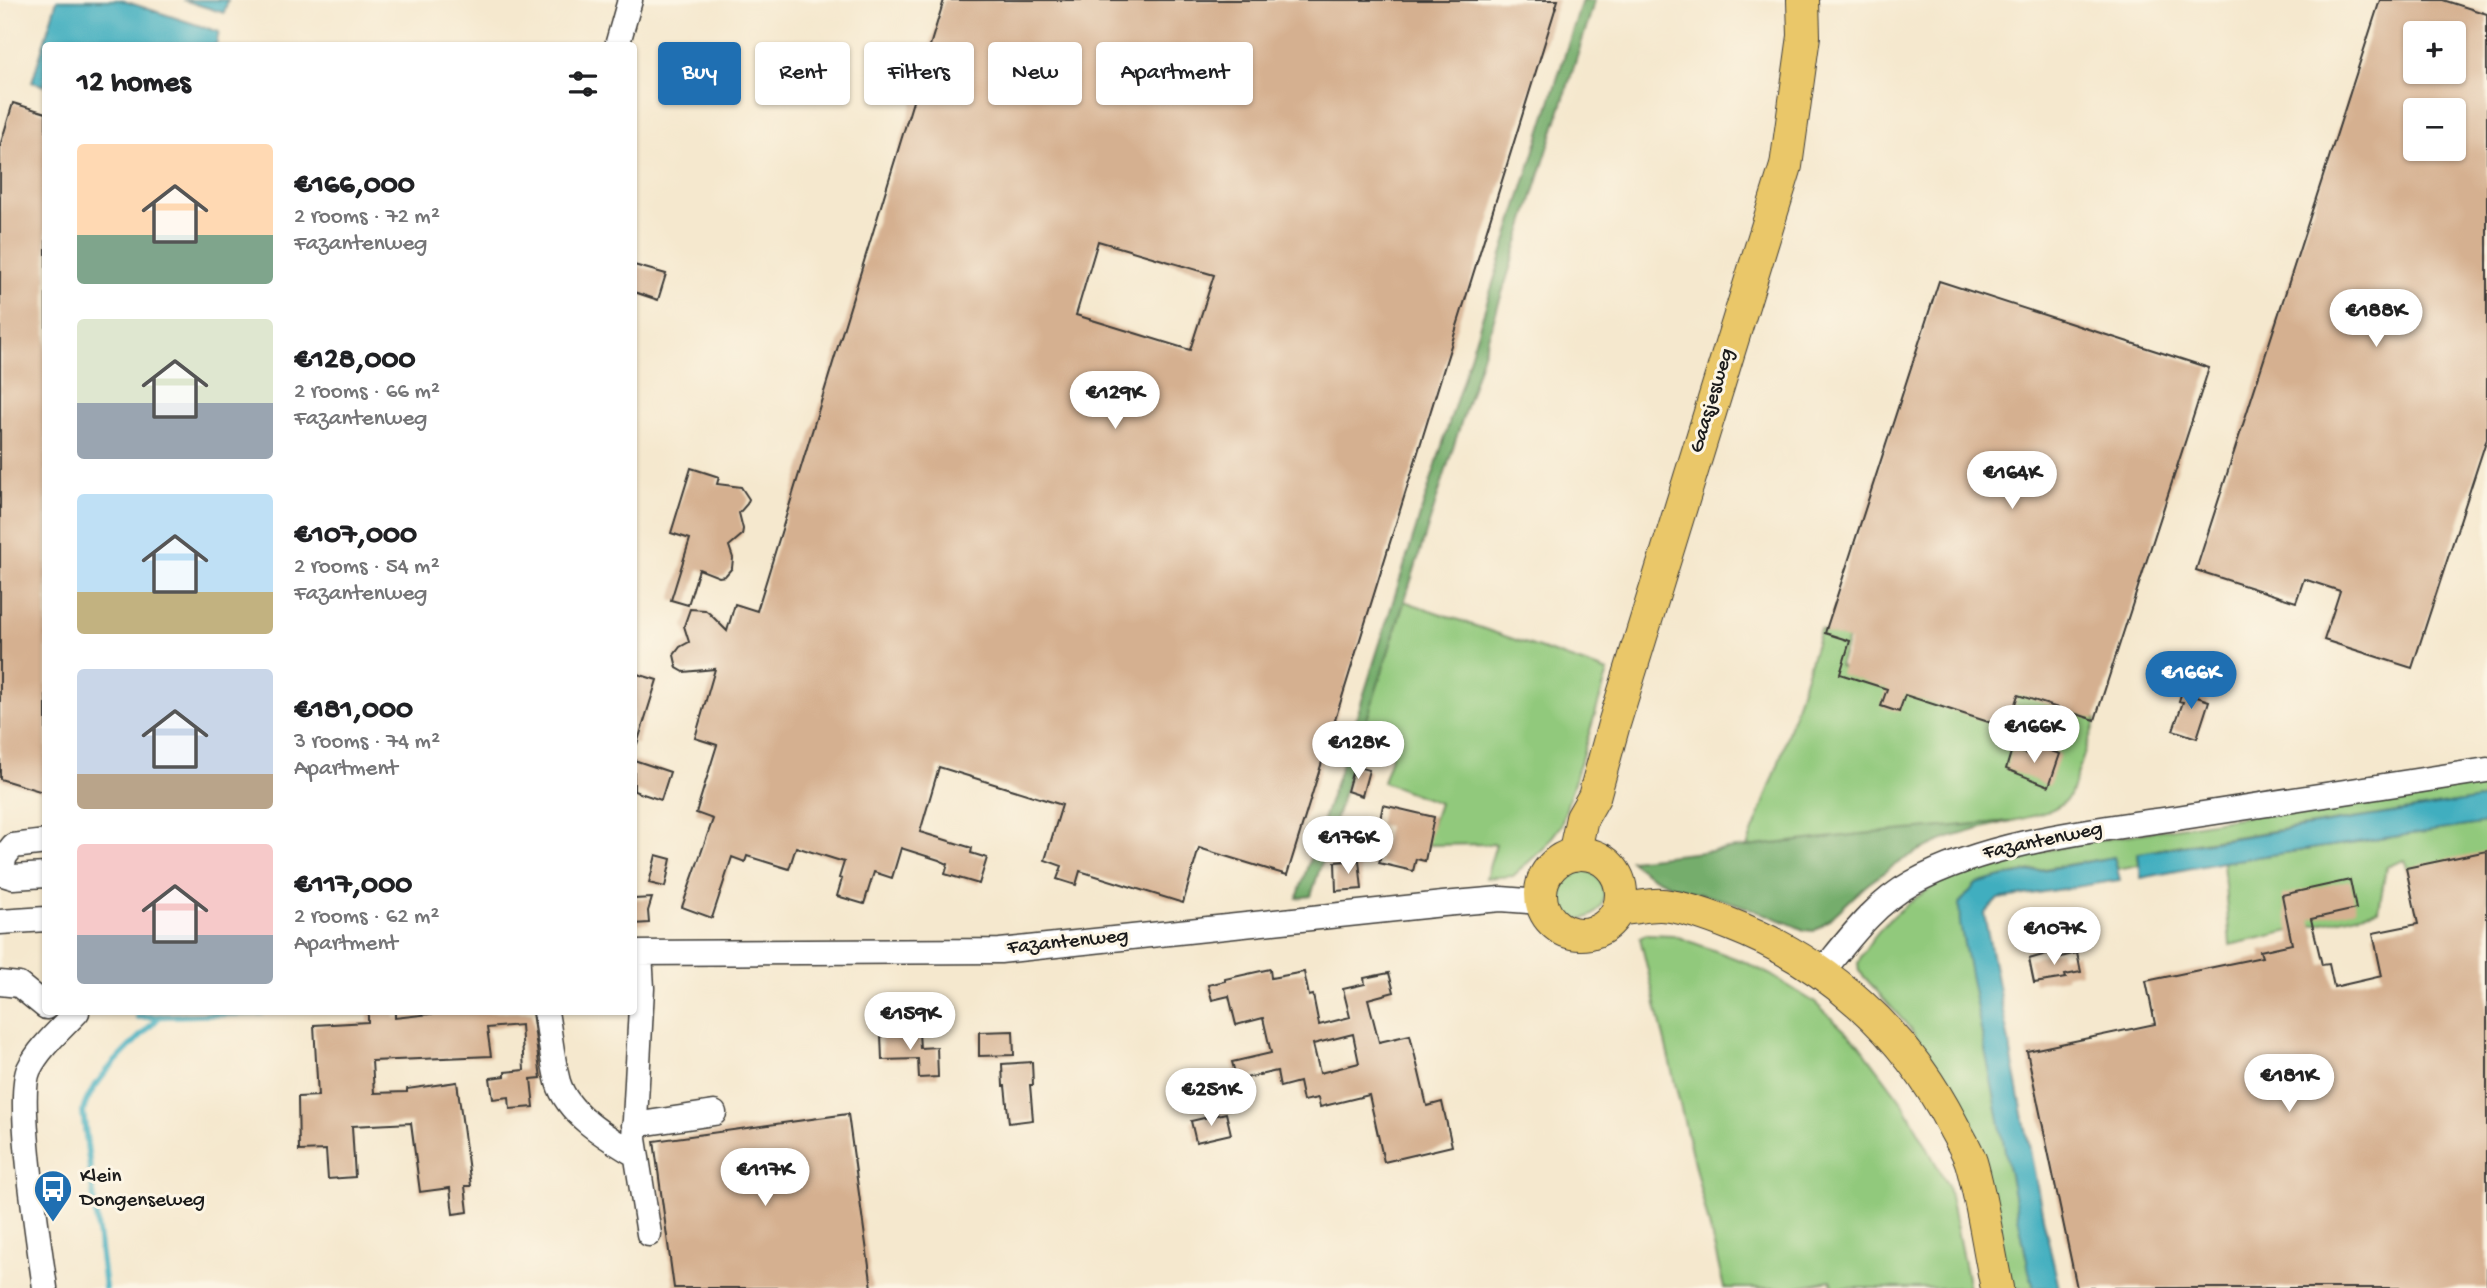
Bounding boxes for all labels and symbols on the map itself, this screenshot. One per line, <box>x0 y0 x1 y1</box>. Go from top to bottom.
pin: €188K <box>2327 290 2425 349</box>
street label: Gaasjesweg <box>1685 346 1741 456</box>
pin: €129K <box>1066 372 1164 431</box>
pin: €164K <box>1963 452 2061 511</box>
pin: €166K <box>2142 652 2240 711</box>
pin: €166K <box>1985 706 2083 765</box>
pin: €128K <box>1309 722 1407 781</box>
pin: €176K <box>1299 816 1397 876</box>
street label: Fazantenweg <box>1980 817 2105 867</box>
pin: €107K <box>2005 908 2103 967</box>
street label: Fazantenweg <box>1005 924 1130 962</box>
pin: €159K <box>861 992 959 1052</box>
pin: €181K <box>2240 1054 2338 1114</box>
pin: €251K <box>1162 1068 1260 1128</box>
pin: €117K <box>716 1148 814 1208</box>
place label: Klein Dongenseweg <box>78 1165 205 1214</box>
bus stop icon: Klein Dongenseweg <box>32 1168 74 1223</box>

